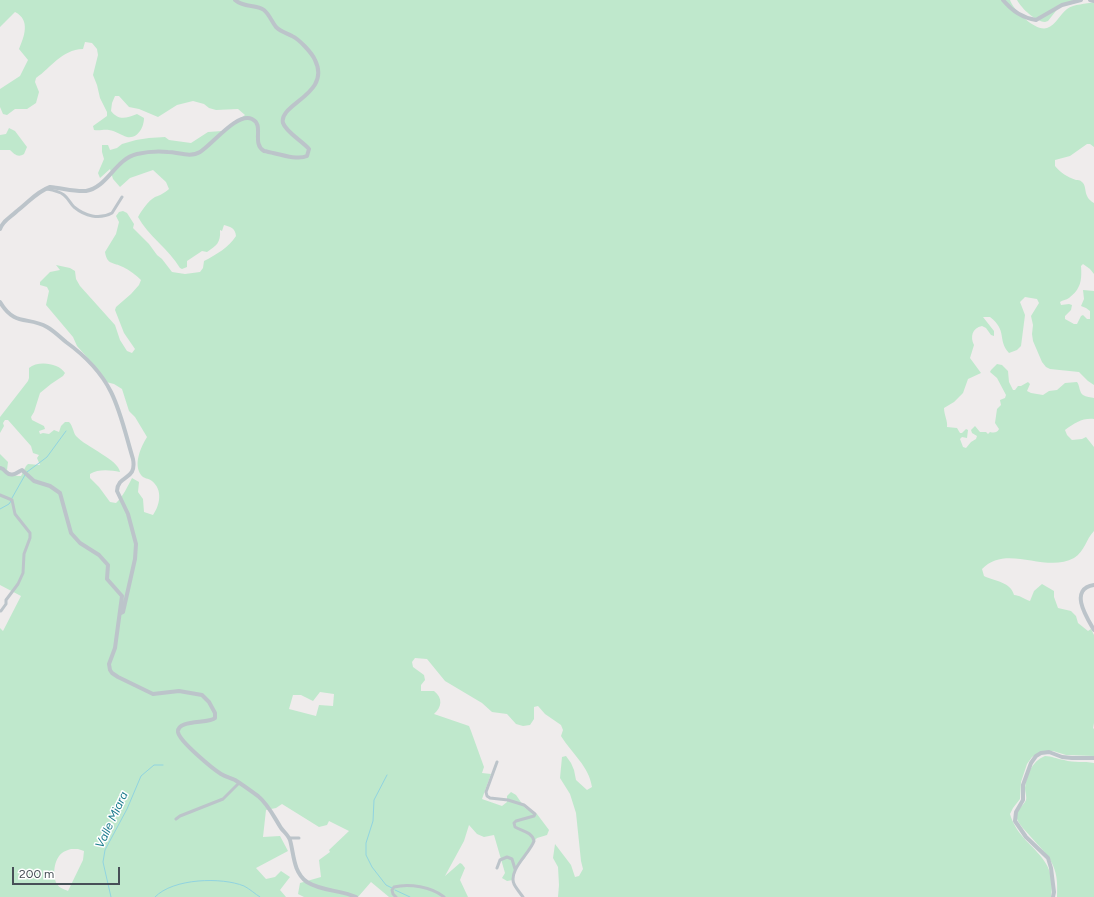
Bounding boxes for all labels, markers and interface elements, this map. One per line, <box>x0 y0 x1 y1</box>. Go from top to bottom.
water label: Valle Miara <box>93 789 131 851</box>
scale bar <box>14 859 122 885</box>
text: 200 m <box>19 867 54 881</box>

